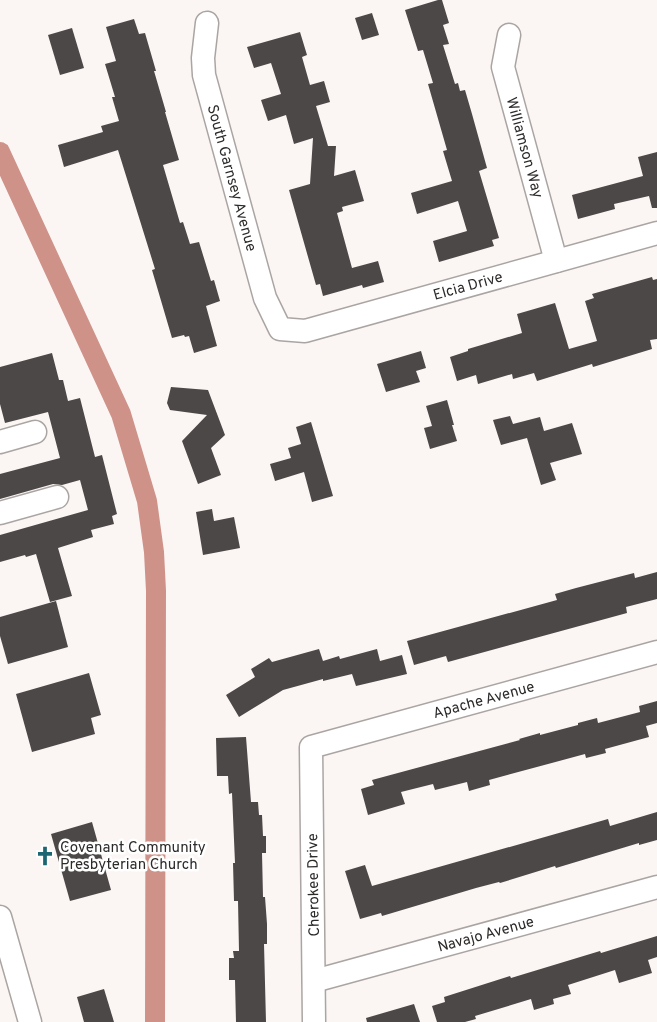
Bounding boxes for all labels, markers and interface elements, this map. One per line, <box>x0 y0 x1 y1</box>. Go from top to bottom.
street label: Williamson Way <box>501 95 546 201</box>
street label: South Garnsey Avenue <box>202 103 260 254</box>
street label: Elcia Drive <box>431 268 505 306</box>
street label: Apache Avenue <box>431 678 537 724</box>
street label: Cherokee Drive <box>304 833 325 937</box>
place label: Covenant Community Presbyterian Church <box>60 839 206 875</box>
church icon: Covenant Community Presbyterian Church <box>34 845 56 867</box>
street label: Navajo Avenue <box>436 913 536 958</box>

